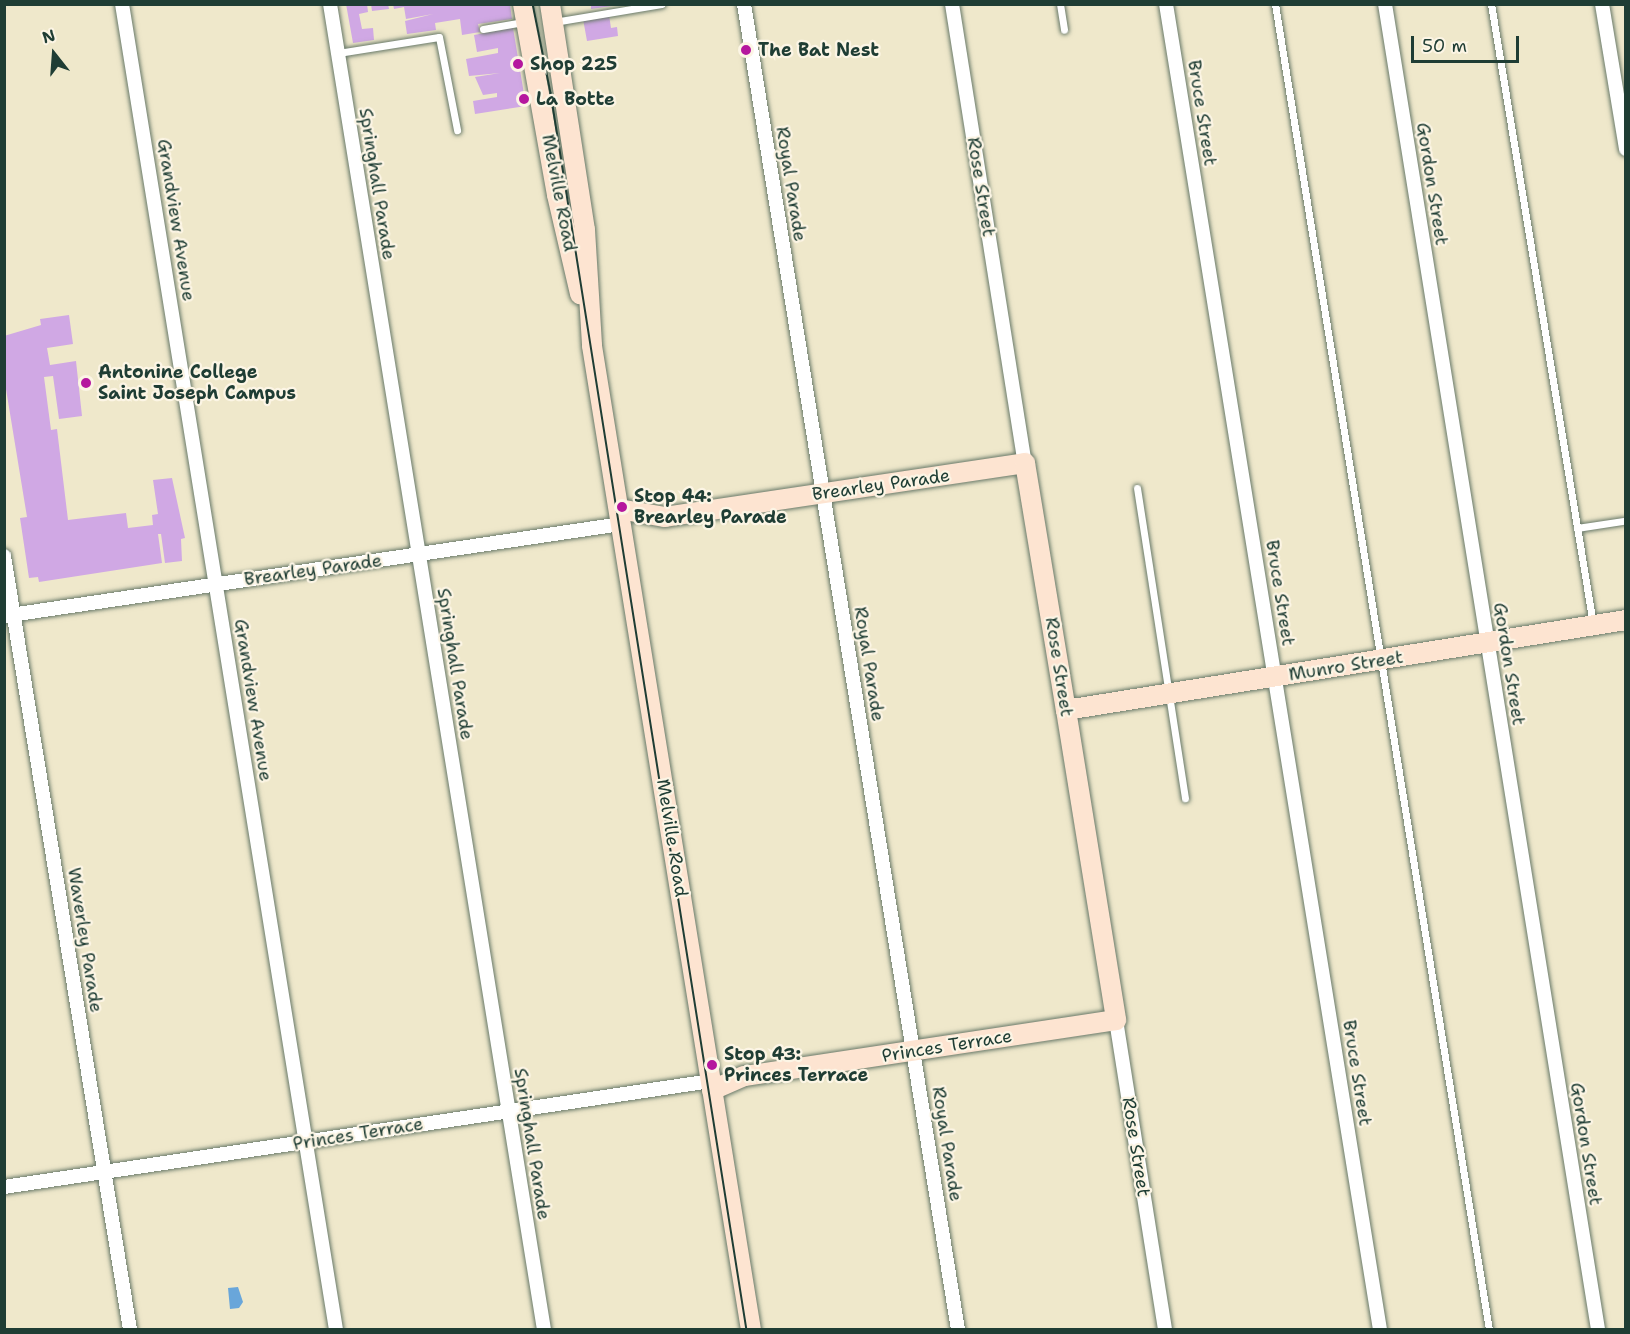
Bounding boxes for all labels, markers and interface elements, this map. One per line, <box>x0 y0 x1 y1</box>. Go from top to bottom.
north arrow <box>24 24 84 84</box>
text: N <box>39 24 58 48</box>
scale bar <box>1414 24 1522 62</box>
text: 50 m <box>1422 34 1467 58</box>
place label: The Bat Nest <box>758 39 879 61</box>
marker: The Bat Nest <box>739 43 753 57</box>
place label: Shop 225 <box>530 53 617 75</box>
marker: Shop 225 <box>511 57 525 71</box>
street label: Bruce Street <box>1183 59 1221 167</box>
place label: La Botte <box>536 88 615 110</box>
marker: La Botte <box>517 92 531 106</box>
street label: Springhall Parade <box>354 107 400 261</box>
street label: Gordon Street <box>1412 121 1452 247</box>
street label: Royal Parade <box>771 125 811 243</box>
street label: Melville Road <box>537 133 581 253</box>
street label: Rose Street <box>962 136 1000 238</box>
street label: Grandview Avenue <box>153 137 199 303</box>
place label: Antonine College Saint Joseph Campus <box>98 362 296 404</box>
marker: Antonine College Saint Joseph Campus <box>79 376 93 390</box>
street label: Brearley Parade <box>811 465 951 505</box>
place label: Stop 44: Brearley Parade <box>634 486 787 528</box>
marker: Stop 44: Brearley Parade <box>615 500 629 514</box>
street label: Bruce Street <box>1261 539 1299 647</box>
street label: Brearley Parade <box>243 550 383 590</box>
street label: Springhall Parade <box>432 587 478 741</box>
street label: Gordon Street <box>1489 601 1529 727</box>
street label: Royal Parade <box>849 605 889 723</box>
street label: Rose Street <box>1040 616 1078 718</box>
street label: Grandview Avenue <box>230 617 276 783</box>
street label: Munro Street <box>1287 646 1405 686</box>
street label: Melville Road <box>652 778 692 898</box>
street label: Waverley Parade <box>63 866 107 1014</box>
street label: Bruce Street <box>1338 1019 1376 1127</box>
street label: Princes Terrace <box>880 1025 1014 1067</box>
place label: Stop 43: Princes Terrace <box>724 1044 868 1086</box>
marker: Stop 43: Princes Terrace <box>705 1058 719 1072</box>
street label: Springhall Parade <box>509 1067 555 1221</box>
street label: Gordon Street <box>1566 1081 1606 1207</box>
street label: Royal Parade <box>927 1085 967 1203</box>
street label: Rose Street <box>1117 1096 1155 1198</box>
street label: Princes Terrace <box>291 1113 425 1155</box>

